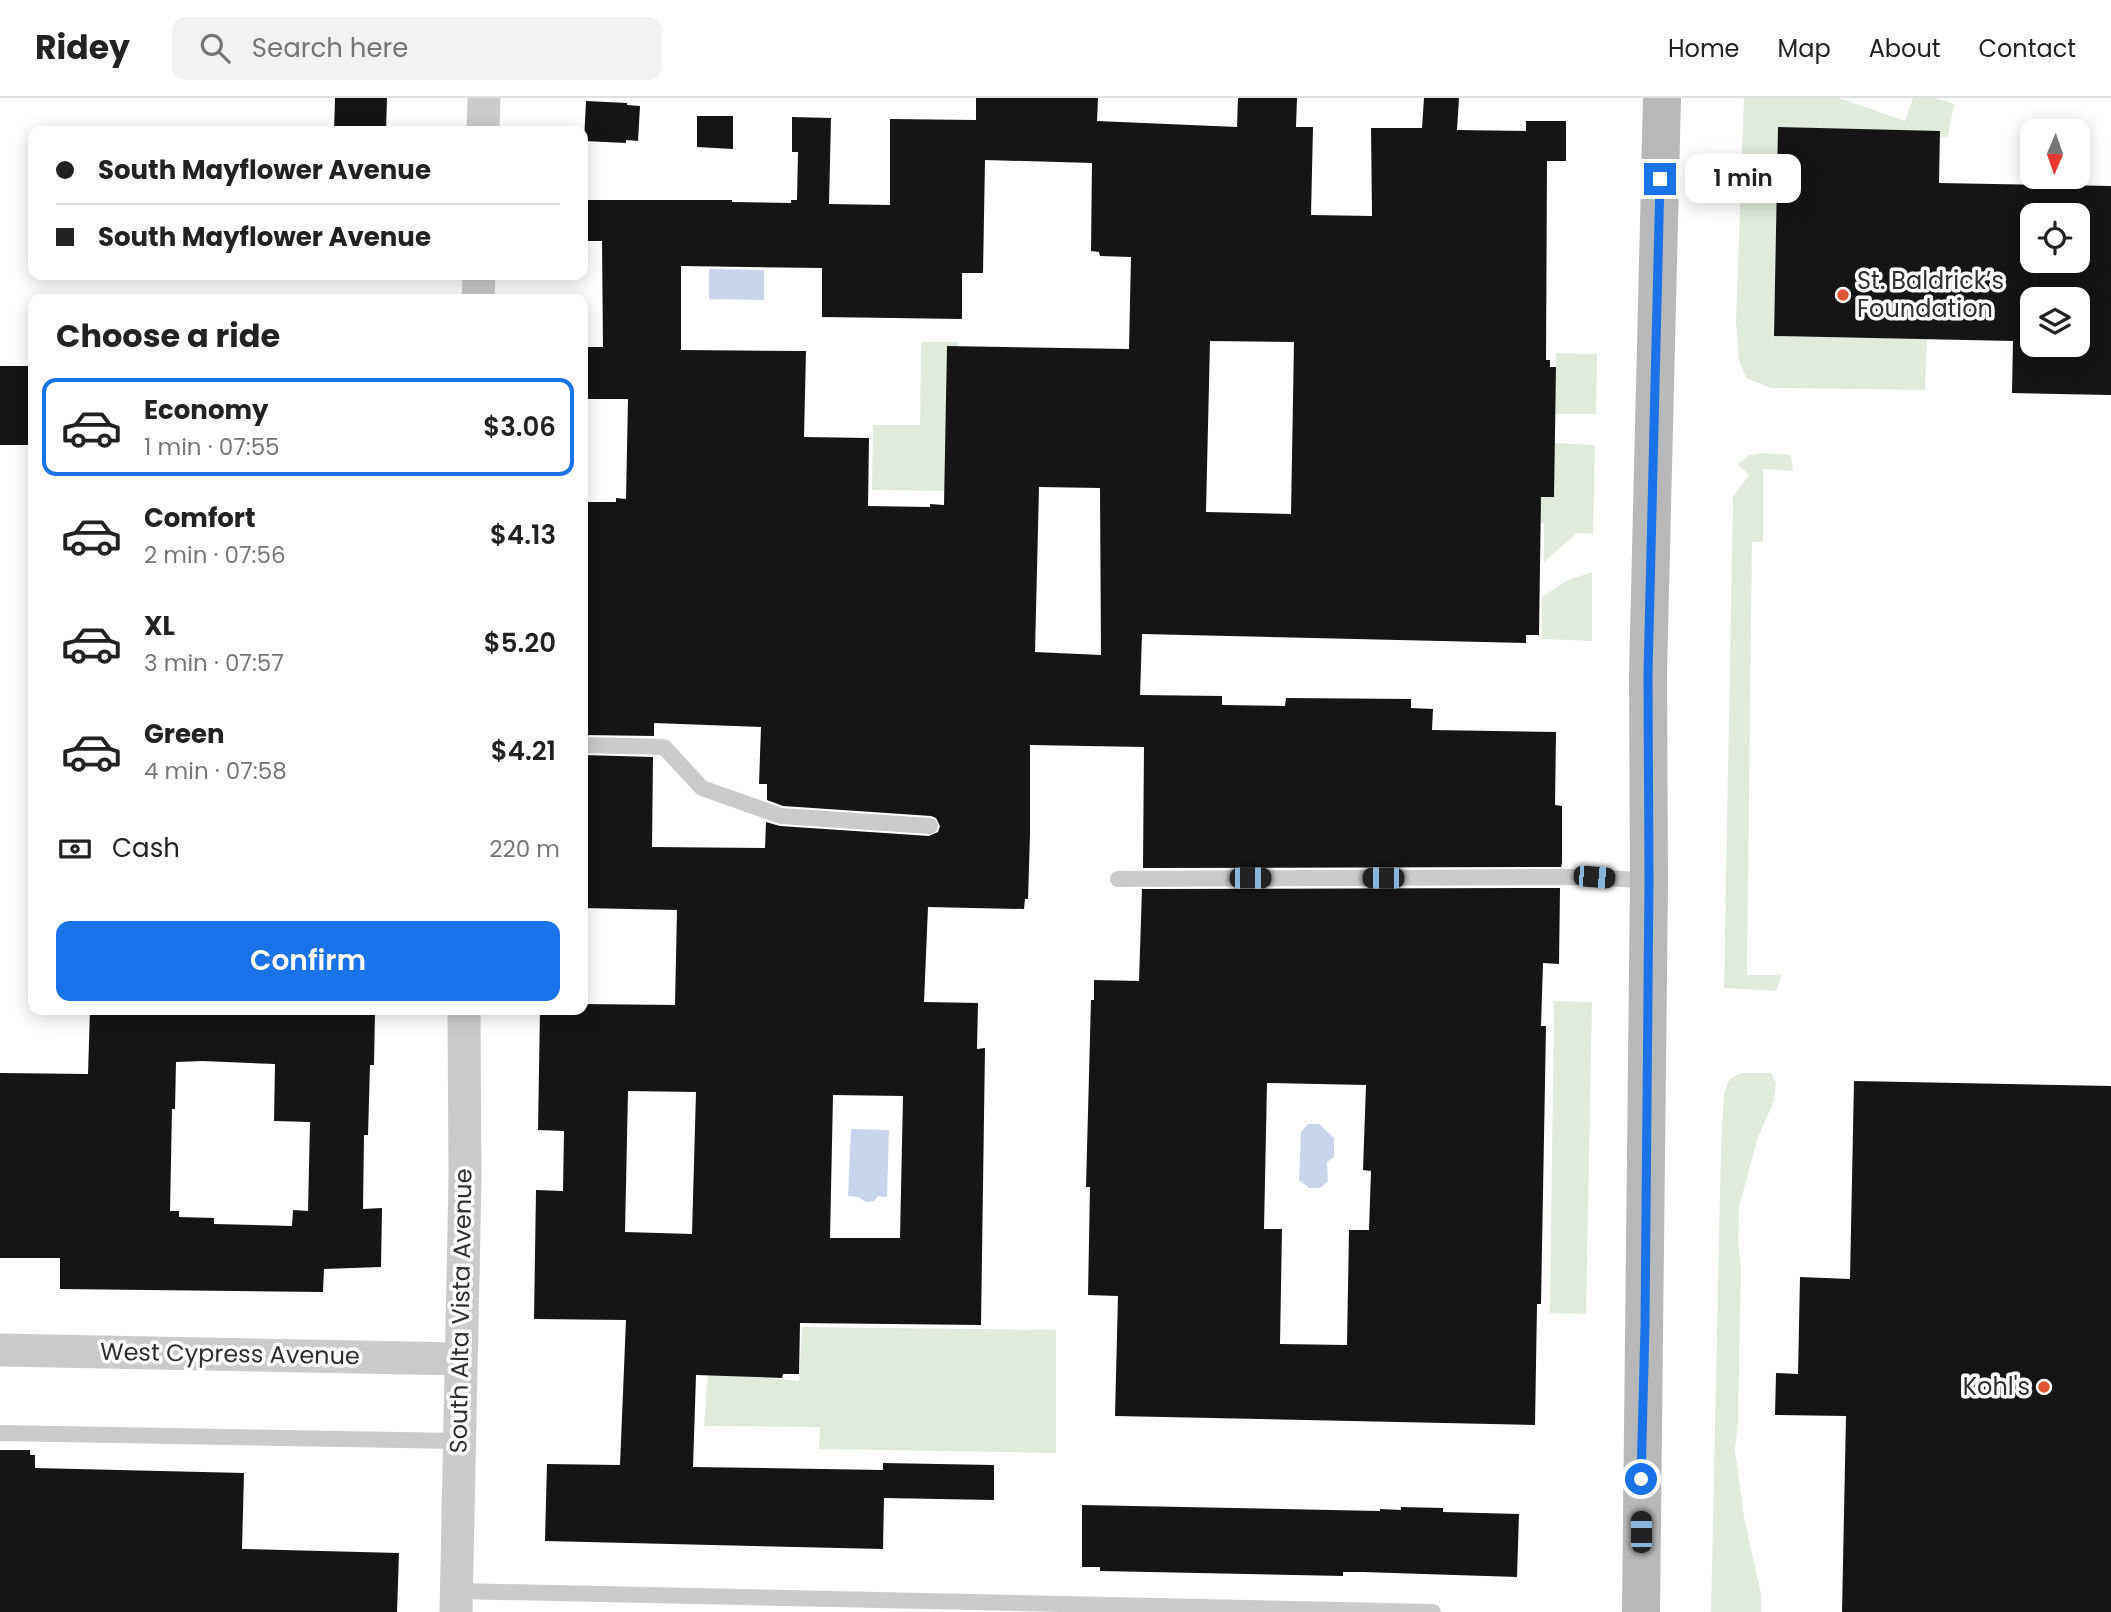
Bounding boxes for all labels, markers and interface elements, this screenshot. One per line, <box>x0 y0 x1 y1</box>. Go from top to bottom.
search box <box>172 17 662 80</box>
text: Ridey <box>35 24 130 71</box>
icon: search <box>196 29 234 67</box>
text: Search here <box>252 30 408 66</box>
text: Home <box>1668 32 1740 65</box>
text: Map <box>1778 32 1831 65</box>
text: About <box>1869 32 1940 65</box>
text: Contact <box>1978 32 2076 65</box>
north arrow <box>2020 119 2090 189</box>
map controls <box>2020 119 2090 357</box>
text: South Mayflower Avenue <box>98 152 431 188</box>
callout: 1 min <box>1684 154 1800 204</box>
text: 1 min <box>1713 162 1773 194</box>
route end <box>1644 163 1676 195</box>
button: locate <box>2020 203 2090 273</box>
text: South Mayflower Avenue <box>98 219 431 255</box>
place label: St. Baldrick’s Foundation <box>1857 264 2004 325</box>
marker: St. Baldrick’s Foundation <box>1835 287 1851 303</box>
button: layers <box>2020 287 2090 357</box>
text: Choose a ride <box>56 313 280 358</box>
text: Economy <box>144 392 268 428</box>
icon: car <box>60 396 123 459</box>
text: $3.06 <box>483 409 556 445</box>
text: 1 min · 07:55 <box>144 431 280 463</box>
text: Comfort <box>144 500 256 536</box>
icon: car <box>60 504 123 567</box>
text: $4.13 <box>490 517 556 553</box>
text: 2 min · 07:56 <box>144 539 286 571</box>
text: XL <box>144 608 175 644</box>
icon: car <box>60 612 123 675</box>
text: $5.20 <box>484 625 556 661</box>
text: 3 min · 07:57 <box>144 647 284 679</box>
text: Green <box>144 716 225 752</box>
icon: car <box>60 720 123 783</box>
text: $4.21 <box>491 733 556 769</box>
text: 4 min · 07:58 <box>144 755 287 787</box>
icon: cash <box>56 830 94 868</box>
text: Cash <box>112 830 180 866</box>
text: 220 m <box>489 833 560 865</box>
car <box>1573 865 1616 889</box>
car <box>1230 868 1272 889</box>
car <box>1363 868 1405 889</box>
button: Confirm <box>56 921 560 1001</box>
street label: South Alta Vista Avenue <box>442 1168 479 1454</box>
street label: West Cypress Avenue <box>100 1335 360 1372</box>
place label: Kohl's <box>1963 1370 2030 1403</box>
marker: Kohl's <box>2036 1379 2052 1395</box>
route start <box>1625 1463 1657 1495</box>
car <box>1631 1511 1652 1553</box>

